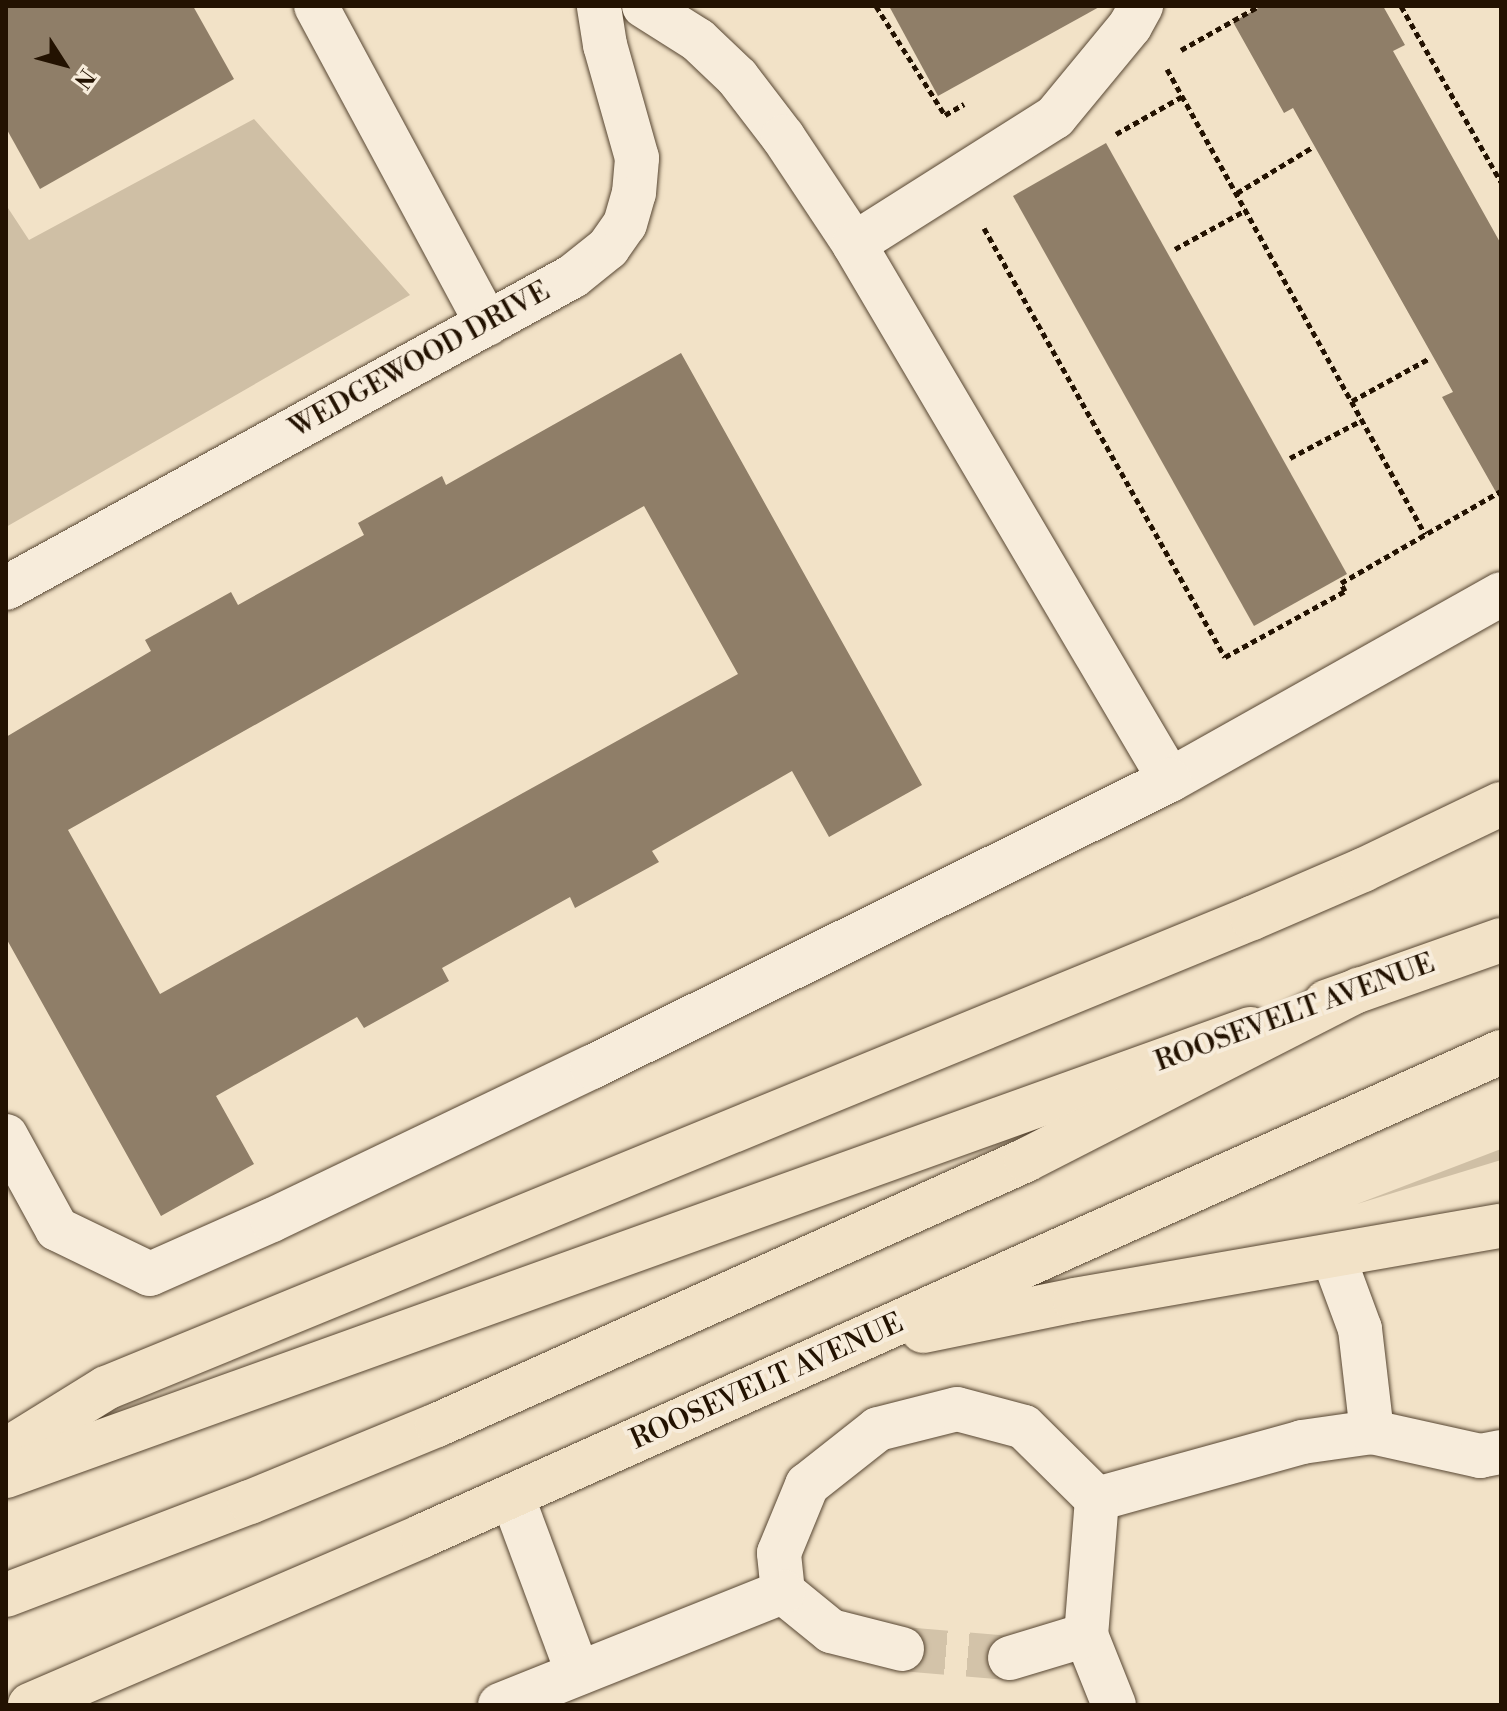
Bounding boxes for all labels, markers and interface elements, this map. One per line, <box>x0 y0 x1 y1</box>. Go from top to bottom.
north arrow <box>24 24 104 104</box>
text: N <box>68 63 100 93</box>
street label: WEDGEWOOD DRIVE <box>284 274 556 446</box>
street label: ROOSEVELT AVENUE <box>1151 947 1439 1079</box>
street label: ROOSEVELT AVENUE <box>625 1307 909 1457</box>

